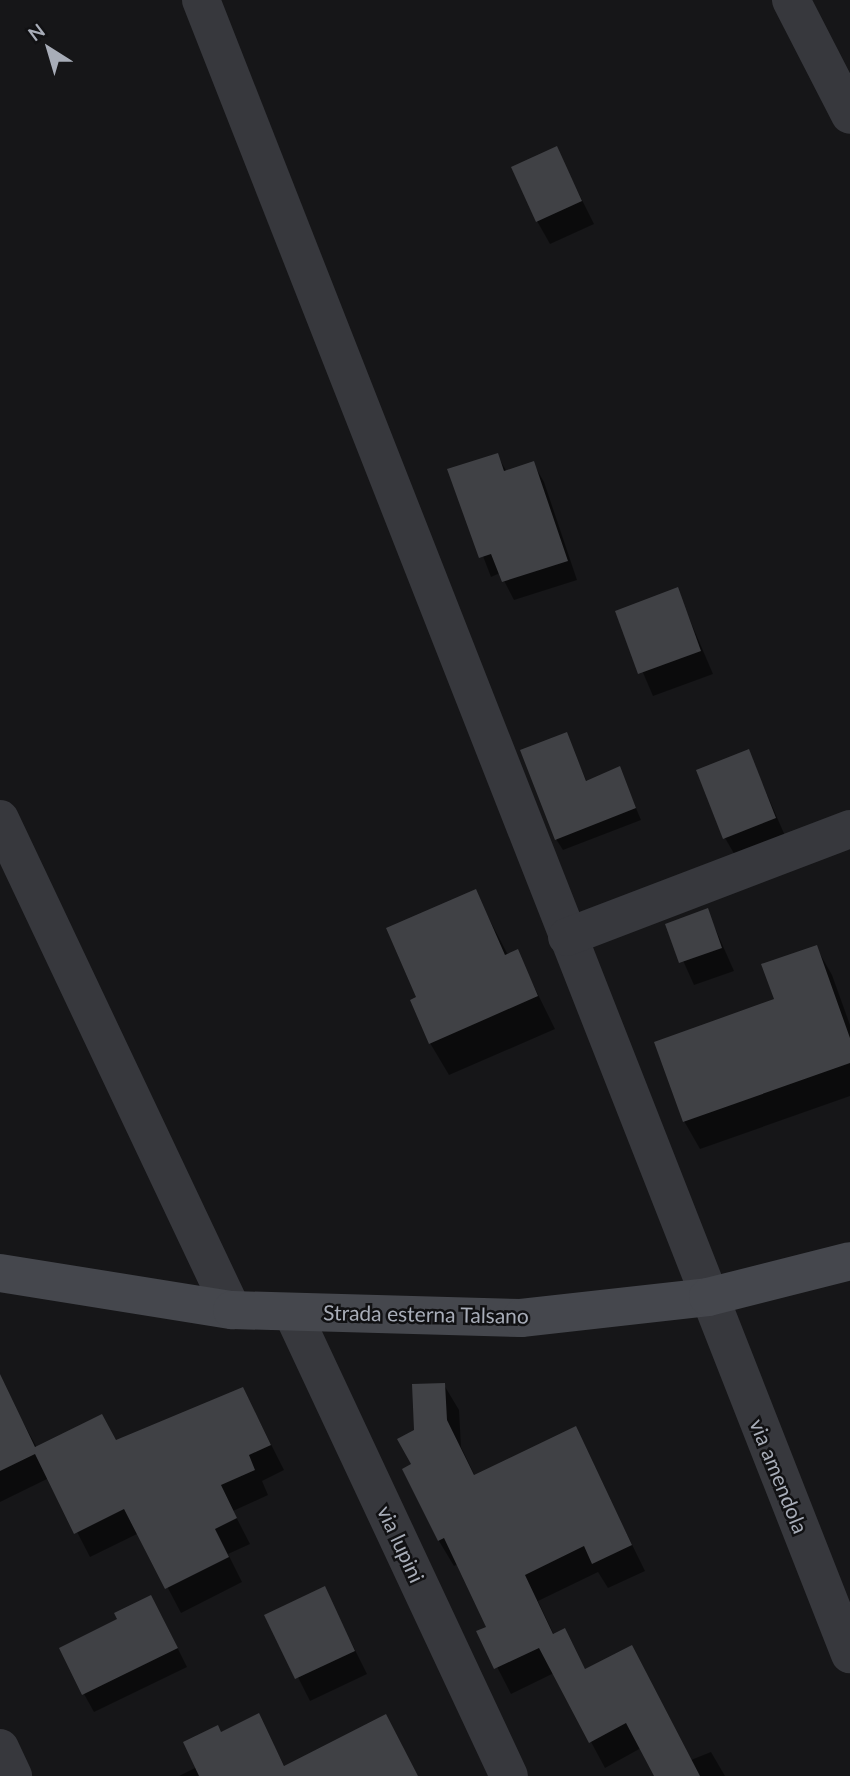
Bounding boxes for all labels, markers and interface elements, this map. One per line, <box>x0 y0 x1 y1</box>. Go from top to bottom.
north arrow <box>14 14 84 84</box>
text: N <box>23 18 49 45</box>
street label: Strada esterna Talsano <box>323 1300 529 1328</box>
street label: via amendola <box>745 1415 813 1537</box>
street label: via lupini <box>372 1502 430 1586</box>

